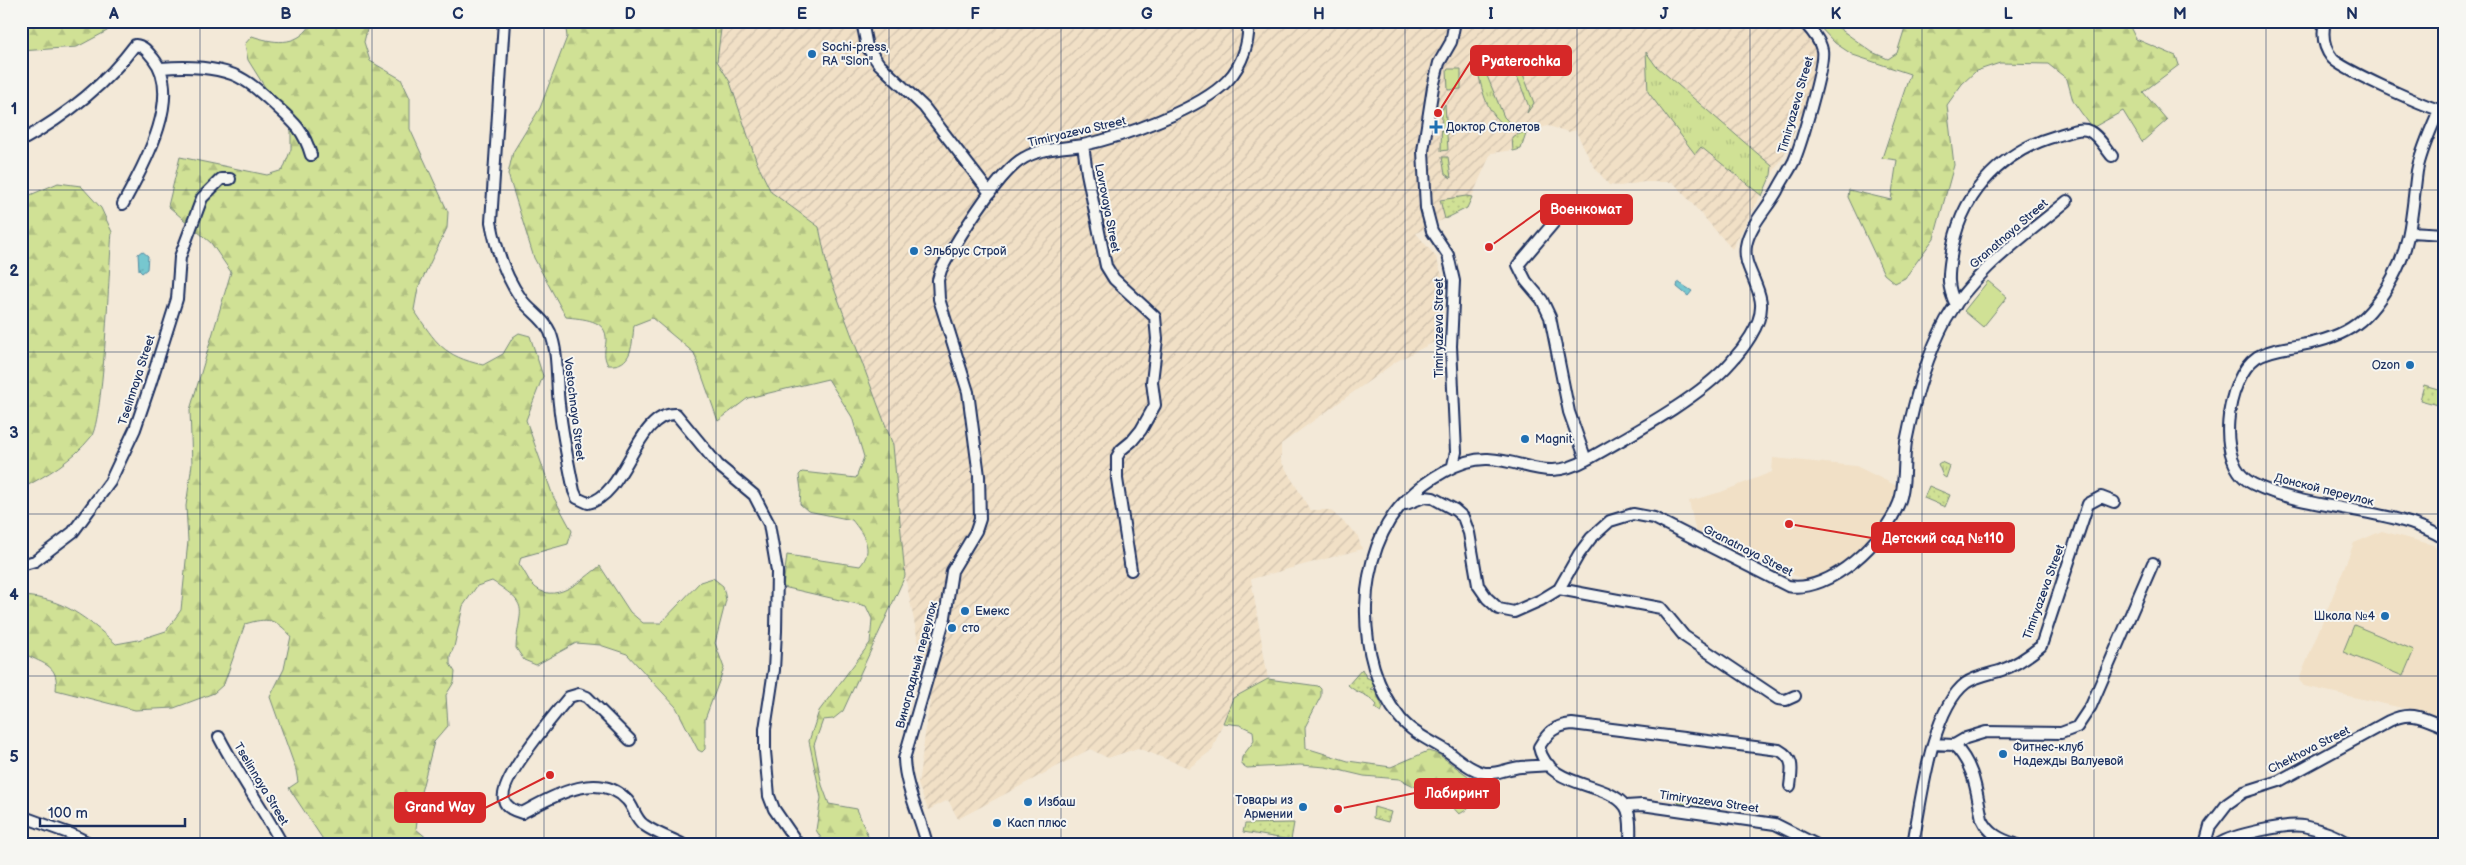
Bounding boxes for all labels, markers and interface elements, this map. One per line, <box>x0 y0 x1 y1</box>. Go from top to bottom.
text: A <box>108 5 119 24</box>
text: B <box>280 5 292 24</box>
text: C <box>452 5 464 24</box>
text: D <box>624 5 636 24</box>
text: E <box>797 5 807 24</box>
text: F <box>970 5 980 24</box>
text: G <box>1141 5 1153 24</box>
text: H <box>1313 5 1325 24</box>
text: I <box>1488 5 1494 24</box>
text: J <box>1660 5 1669 24</box>
text: K <box>1831 5 1842 24</box>
text: L <box>2003 5 2013 24</box>
text: M <box>2173 5 2187 24</box>
text: N <box>2346 5 2358 24</box>
place label: Sochi-press, RA "Slon" <box>822 40 888 69</box>
callout: Pyaterochka <box>1471 46 1571 75</box>
marker: Sochi-press, RA "Slon" <box>806 48 818 60</box>
text: Pyaterochka <box>1481 53 1561 70</box>
street label: Timiryazeva Street <box>1775 55 1817 155</box>
text: 1 <box>11 100 17 119</box>
street label: Timiryazeva Street <box>1027 113 1128 151</box>
place label: Доктор Столетов <box>1446 120 1540 135</box>
marker: Доктор Столетов <box>1430 121 1442 133</box>
street label: Lavrovaya Street <box>1091 162 1123 254</box>
callout: Военкомат <box>1541 195 1632 224</box>
street label: Granatnaya Street <box>1967 196 2051 272</box>
text: Военкомат <box>1550 201 1622 218</box>
place label: Эльбрус Строй <box>924 244 1007 259</box>
marker: Эльбрус Строй <box>908 245 920 257</box>
text: 2 <box>9 262 19 281</box>
street label: Timiryazeva Street <box>1432 278 1447 378</box>
street label: Tselinnaya Street <box>115 333 159 427</box>
street label: Vostochnaya Street <box>560 357 588 462</box>
place label: Ozon <box>2372 358 2400 373</box>
marker: Ozon <box>2404 359 2416 371</box>
text: 3 <box>9 424 19 443</box>
place label: Magnit <box>1535 432 1573 447</box>
marker: Magnit <box>1519 433 1531 445</box>
street label: Донской переулок <box>2273 470 2376 510</box>
street label: Granatnaya Street <box>1701 522 1796 580</box>
callout: Детский сад №110 <box>1872 523 2014 552</box>
text: Детский сад №110 <box>1882 530 2004 547</box>
street label: Timiryazeva Street <box>2020 542 2068 642</box>
text: 4 <box>9 586 19 605</box>
street label: Виноградный переулок <box>893 599 941 730</box>
place label: Емекс <box>975 604 1010 619</box>
marker: Емекс <box>959 605 971 617</box>
place label: Школа №4 <box>2314 609 2376 624</box>
marker: Школа №4 <box>2379 610 2391 622</box>
place label: сто <box>962 621 980 636</box>
marker: сто <box>946 622 958 634</box>
street label: Chekhova Street <box>2266 723 2353 777</box>
street label: Tselinnaya Street <box>230 740 292 828</box>
place label: Фитнес-клуб Надежды Валуевой <box>2013 740 2124 769</box>
text: 5 <box>9 748 19 767</box>
marker: Фитнес-клуб Надежды Валуевой <box>1997 748 2009 760</box>
callout: Лабиринт <box>1415 779 1499 808</box>
text: Лабиринт <box>1424 785 1489 802</box>
street label: Timiryazeva Street <box>1658 788 1760 816</box>
callout: Grand Way <box>395 793 485 822</box>
place label: Товары из Армении <box>1235 793 1293 822</box>
scale bar <box>40 795 185 827</box>
place label: Избаш <box>1038 795 1076 810</box>
marker: Избаш <box>1022 796 1034 808</box>
text: Grand Way <box>405 799 476 816</box>
marker: Товары из Армении <box>1297 801 1309 813</box>
text: 100 m <box>48 804 88 823</box>
place label: Касп плюс <box>1007 816 1067 831</box>
marker: Касп плюс <box>991 817 1003 829</box>

